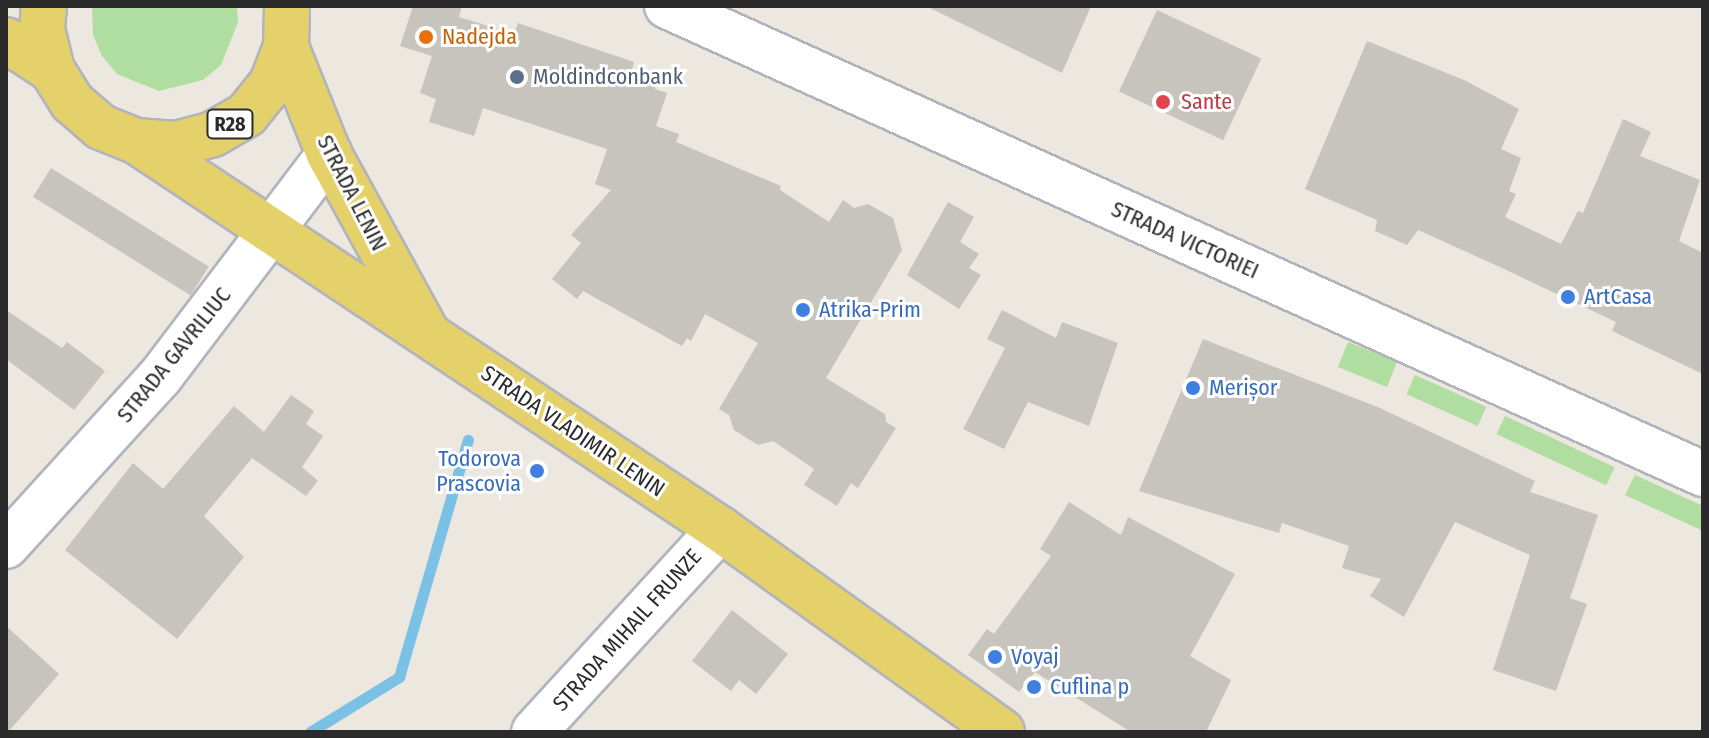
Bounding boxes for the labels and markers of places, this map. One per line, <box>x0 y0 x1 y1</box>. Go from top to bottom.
place label: Nadejda <box>442 24 517 50</box>
marker: Nadejda <box>417 28 435 46</box>
place label: Moldindconbank <box>533 64 683 90</box>
marker: Moldindconbank <box>508 68 526 86</box>
place label: Sante <box>1181 89 1232 115</box>
marker: Sante <box>1152 91 1174 113</box>
place label: ArtCasa <box>1584 284 1652 310</box>
marker: ArtCasa <box>1559 288 1577 306</box>
place label: Atrika-Prim <box>819 297 921 323</box>
marker: Atrika-Prim <box>794 301 812 319</box>
place label: Merișor <box>1209 375 1277 401</box>
marker: Merișor <box>1184 379 1202 397</box>
place label: Todorova Prascovia <box>436 445 521 496</box>
marker: Todorova Prascovia <box>528 462 546 480</box>
place label: Voyaj <box>1011 644 1059 670</box>
marker: Voyaj <box>986 648 1004 666</box>
place label: Cuflina p <box>1050 674 1129 700</box>
marker: Cuflina p <box>1025 678 1043 696</box>

